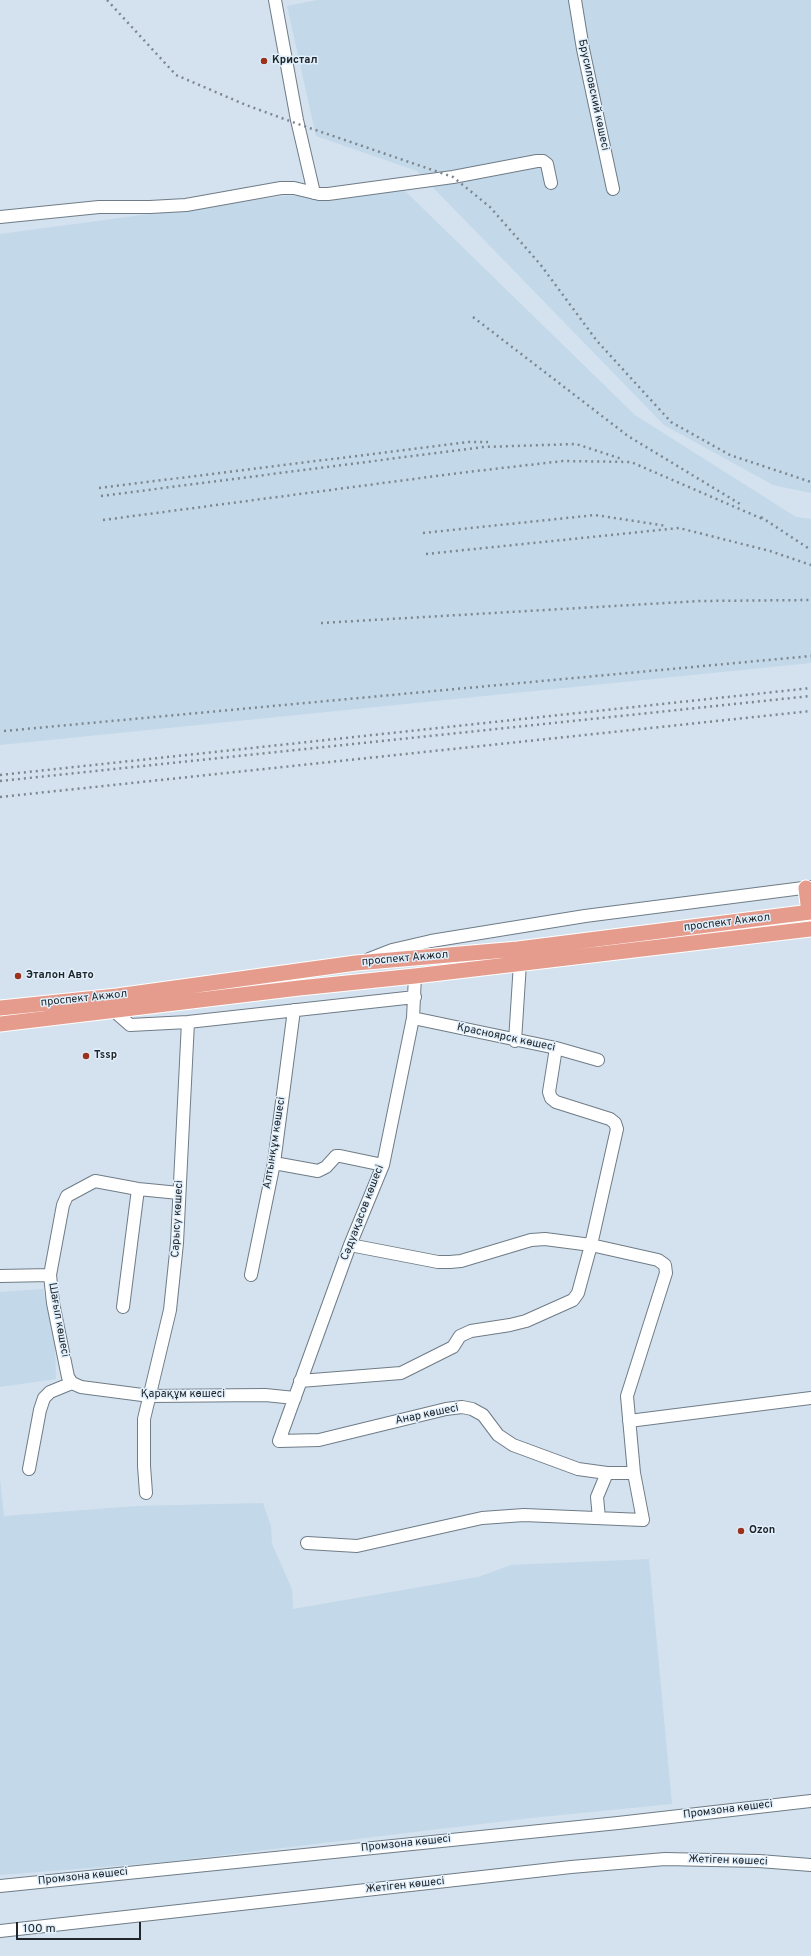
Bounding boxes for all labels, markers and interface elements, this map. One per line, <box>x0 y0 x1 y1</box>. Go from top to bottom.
street label: Брусиловский көшесі <box>575 38 611 152</box>
place label: Кристал <box>272 54 317 68</box>
marker: Кристал <box>259 56 269 66</box>
street label: проспект Акжол <box>683 911 771 935</box>
street label: проспект Акжол <box>361 949 449 969</box>
place label: Эталон Авто <box>26 969 94 983</box>
marker: Эталон Авто <box>13 971 23 981</box>
street label: проспект Акжол <box>40 988 128 1010</box>
street label: Красноярск көшесі <box>456 1021 556 1055</box>
place label: Tssp <box>94 1049 117 1063</box>
marker: Tssp <box>81 1051 91 1061</box>
street label: Алтынқұм көшесі <box>261 1096 289 1190</box>
street label: Сәдуақасов көшесі <box>339 1163 387 1263</box>
street label: Сарысу көшесі <box>169 1180 187 1258</box>
street label: Шағыл көшесі <box>45 1282 71 1358</box>
street label: Қарақұм көшесі <box>141 1388 225 1402</box>
street label: Анар көшесі <box>394 1402 460 1428</box>
place label: Ozon <box>749 1524 775 1538</box>
marker: Ozon <box>736 1526 746 1536</box>
street label: Промзона көшесі <box>682 1798 774 1822</box>
street label: Промзона көшесі <box>360 1833 452 1855</box>
street label: Жетіген көшесі <box>688 1853 768 1869</box>
street label: Промзона көшесі <box>37 1866 129 1888</box>
street label: Жетіген көшесі <box>365 1875 445 1897</box>
scale bar <box>18 1914 143 1940</box>
text: 100 m <box>23 1921 56 1937</box>

